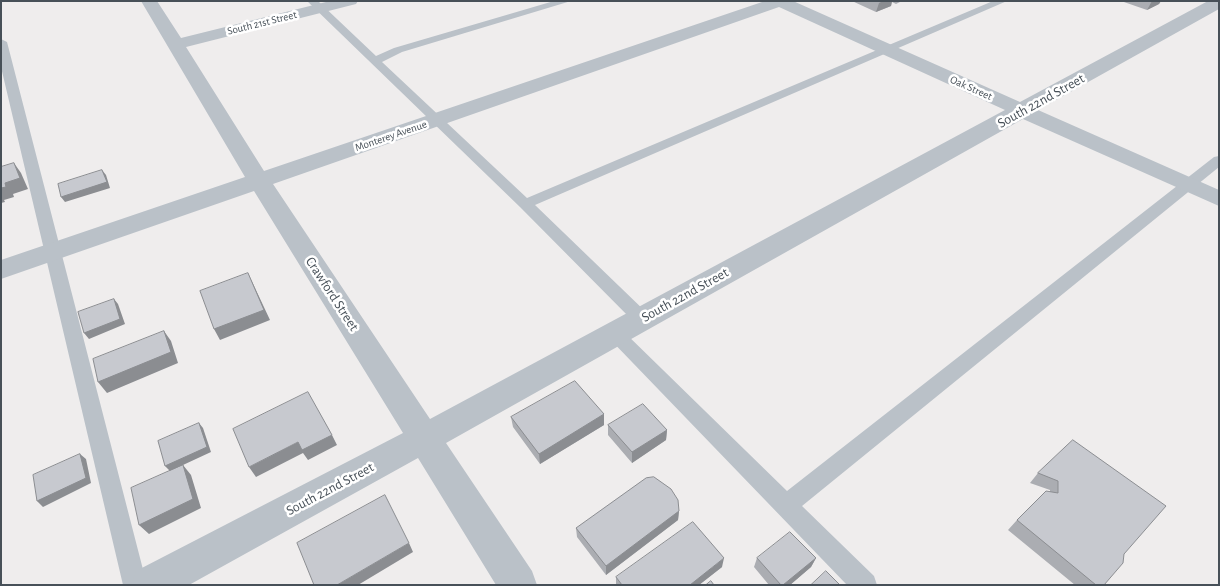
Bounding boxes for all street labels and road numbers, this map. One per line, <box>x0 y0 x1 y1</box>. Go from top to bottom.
street label: South 21st Street <box>226 8 298 38</box>
street label: South 22nd Street <box>995 70 1087 132</box>
street label: Oak Street <box>948 73 994 103</box>
street label: Monterey Avenue <box>353 118 429 154</box>
street label: Crawford Street <box>302 254 362 334</box>
street label: South 22nd Street <box>639 264 731 326</box>
street label: South 22nd Street <box>283 459 377 519</box>

